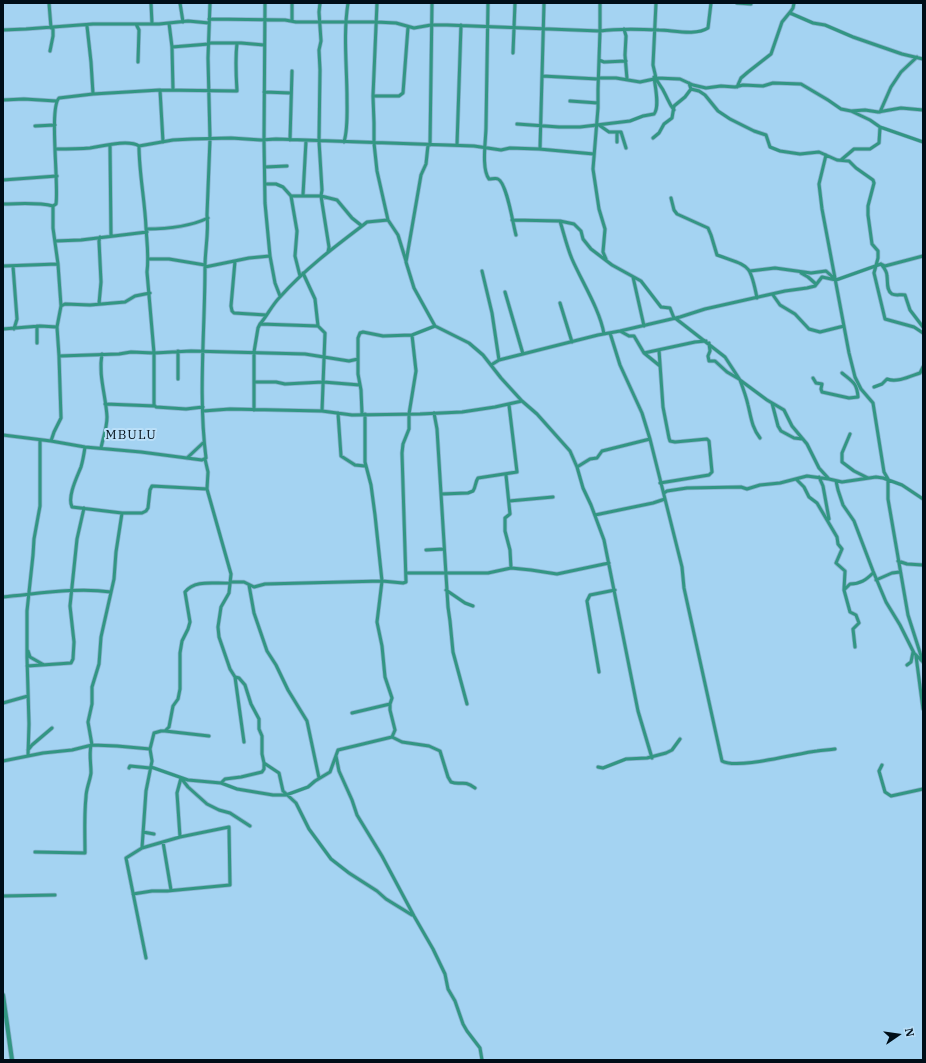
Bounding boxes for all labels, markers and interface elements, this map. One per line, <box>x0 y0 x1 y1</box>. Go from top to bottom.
district label: MBULU <box>105 427 157 443</box>
north arrow <box>878 1015 918 1055</box>
text: N <box>902 1026 917 1038</box>

